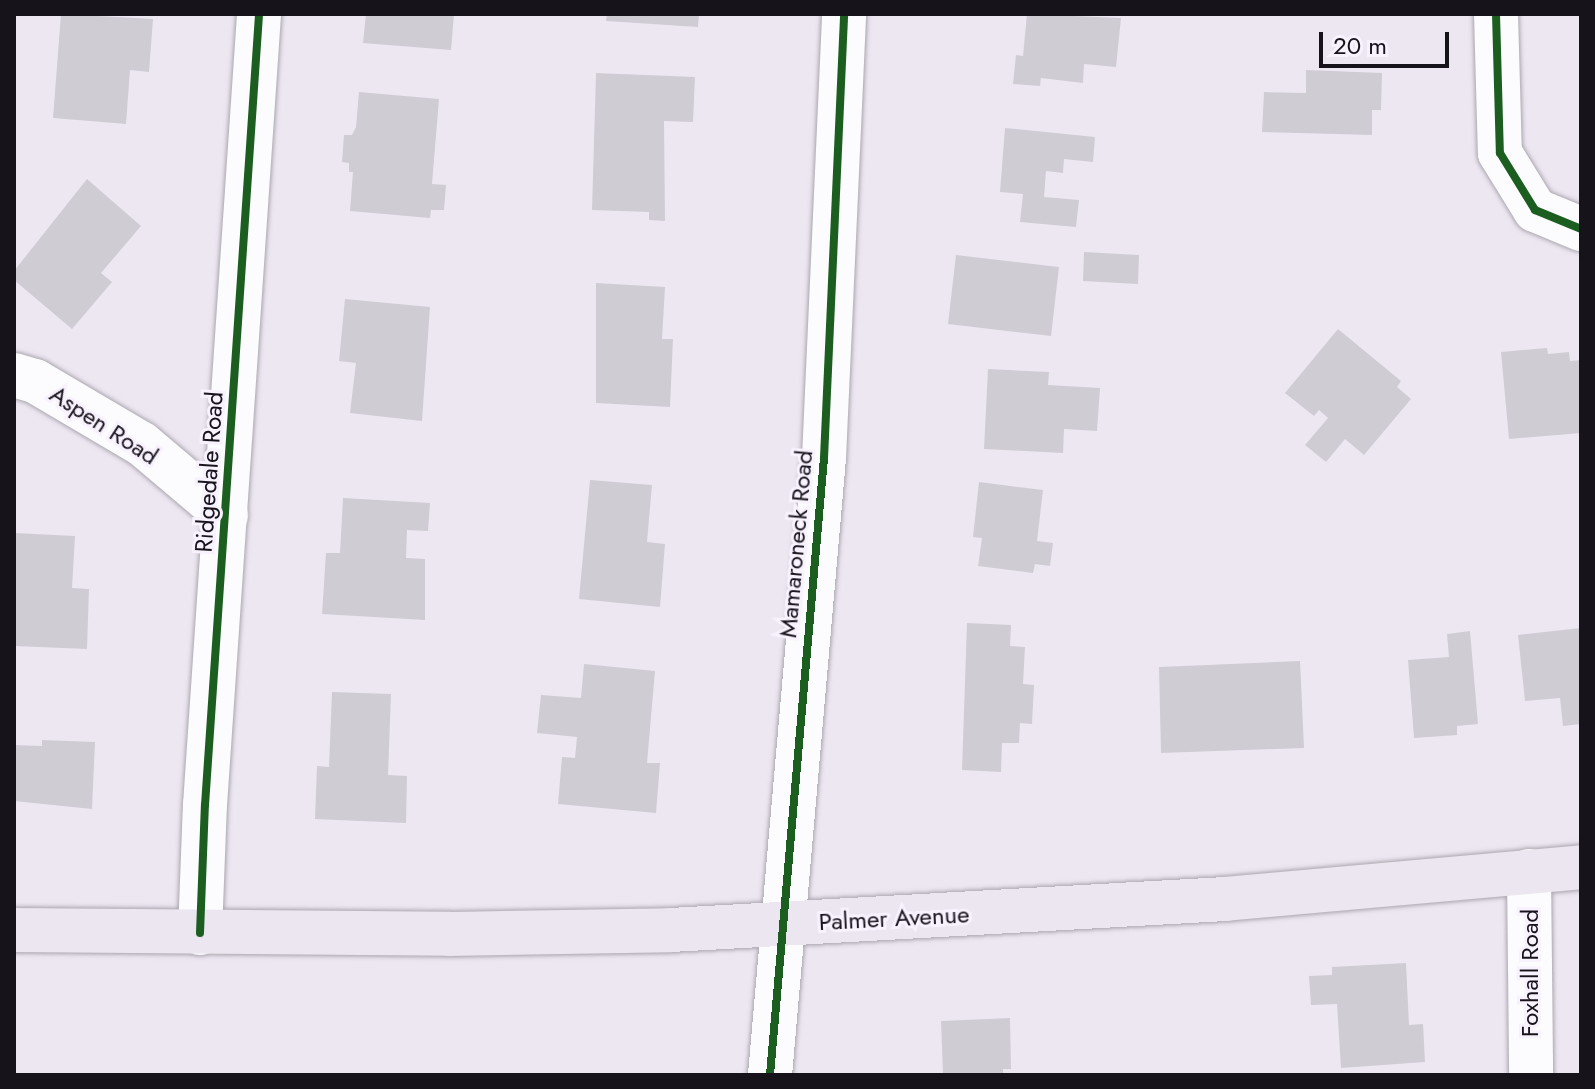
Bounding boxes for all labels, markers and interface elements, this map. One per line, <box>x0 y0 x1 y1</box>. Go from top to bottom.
scale bar <box>1323 16 1453 66</box>
text: 20 m <box>1333 28 1387 63</box>
street label: Aspen Road <box>45 379 163 471</box>
street label: Ridgedale Road <box>189 390 229 554</box>
street label: Mamaroneck Road <box>773 449 819 639</box>
street label: Palmer Avenue <box>818 900 970 936</box>
street label: Foxhall Road <box>1516 909 1544 1037</box>

